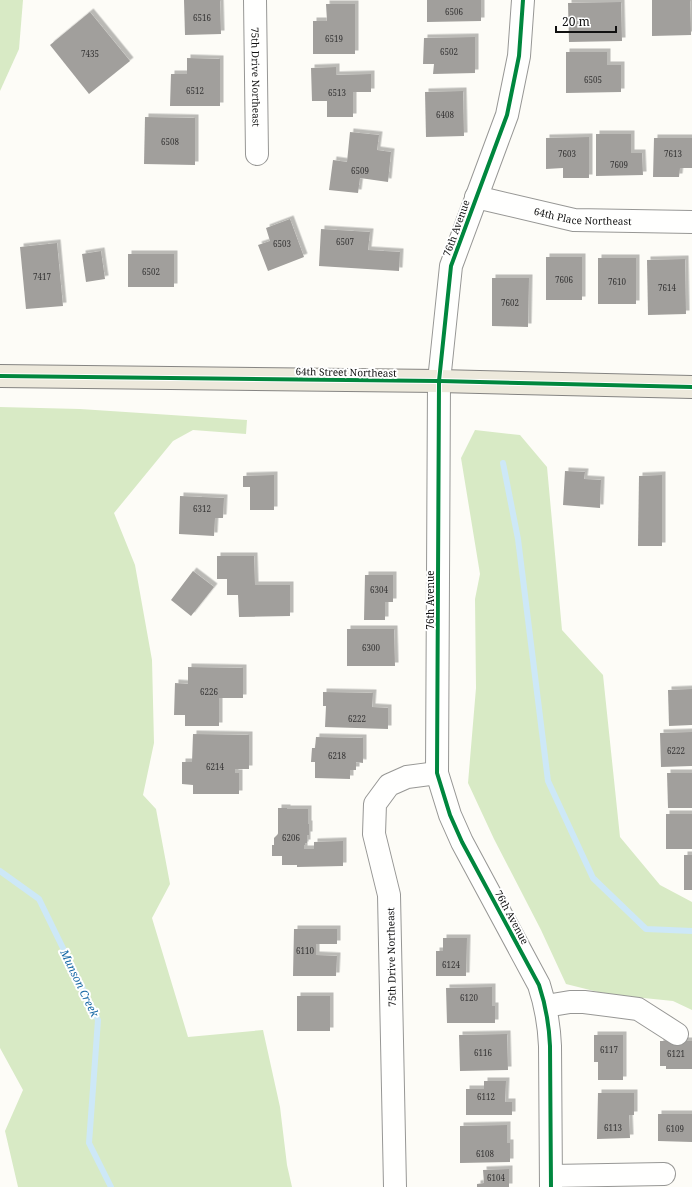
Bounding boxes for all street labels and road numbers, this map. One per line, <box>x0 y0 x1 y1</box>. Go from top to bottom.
street label: 75th Drive Northeast <box>248 27 264 127</box>
street label: 76th Avenue <box>439 198 473 258</box>
street label: 64th Place Northeast <box>533 204 632 228</box>
street label: 64th Street Northeast <box>295 364 397 380</box>
street label: 76th Avenue <box>423 570 437 630</box>
street label: 76th Avenue <box>492 887 532 947</box>
street label: 75th Drive Northeast <box>383 907 399 1007</box>

